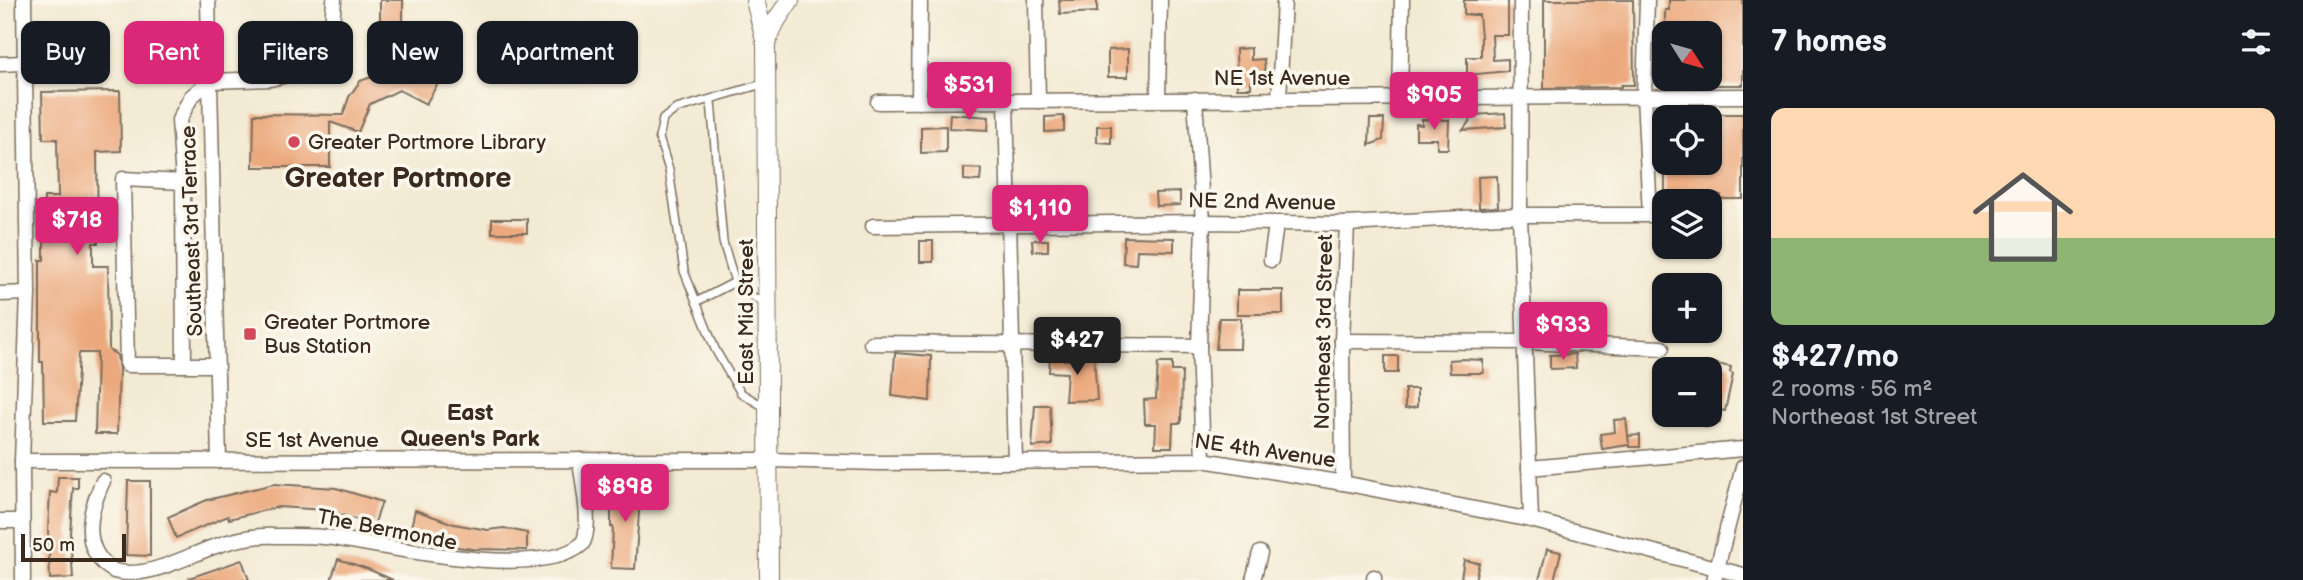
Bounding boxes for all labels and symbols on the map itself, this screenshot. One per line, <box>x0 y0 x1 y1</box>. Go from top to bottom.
north arrow <box>1652 21 1722 91</box>
pin: $531 <box>928 62 1010 122</box>
street label: NE 1st Avenue <box>1214 66 1350 91</box>
pin: $905 <box>1393 72 1475 132</box>
street label: Southeast 3rd Terrace <box>176 125 208 337</box>
place label: Greater Portmore Library <box>308 130 546 155</box>
marker: Greater Portmore Library <box>286 134 302 150</box>
district label: Greater Portmore <box>285 162 511 195</box>
pin: $1,110 <box>983 186 1097 245</box>
street label: NE 2nd Avenue <box>1188 188 1336 216</box>
pin: $718 <box>36 198 118 257</box>
street label: Northeast 3rd Street <box>1310 234 1338 430</box>
street label: East Mid Street <box>734 238 759 385</box>
pin: $933 <box>1522 302 1604 362</box>
place label: Greater Portmore Bus Station <box>264 310 430 359</box>
pin: $427 <box>1036 318 1118 377</box>
marker: Greater Portmore Bus Station <box>242 326 258 342</box>
district label: East Queen's Park <box>400 399 540 453</box>
street label: SE 1st Avenue <box>245 428 379 453</box>
street label: NE 4th Avenue <box>1193 429 1337 473</box>
pin: $898 <box>584 464 666 524</box>
street label: The Bermonde <box>315 504 459 556</box>
scale bar <box>21 531 126 563</box>

